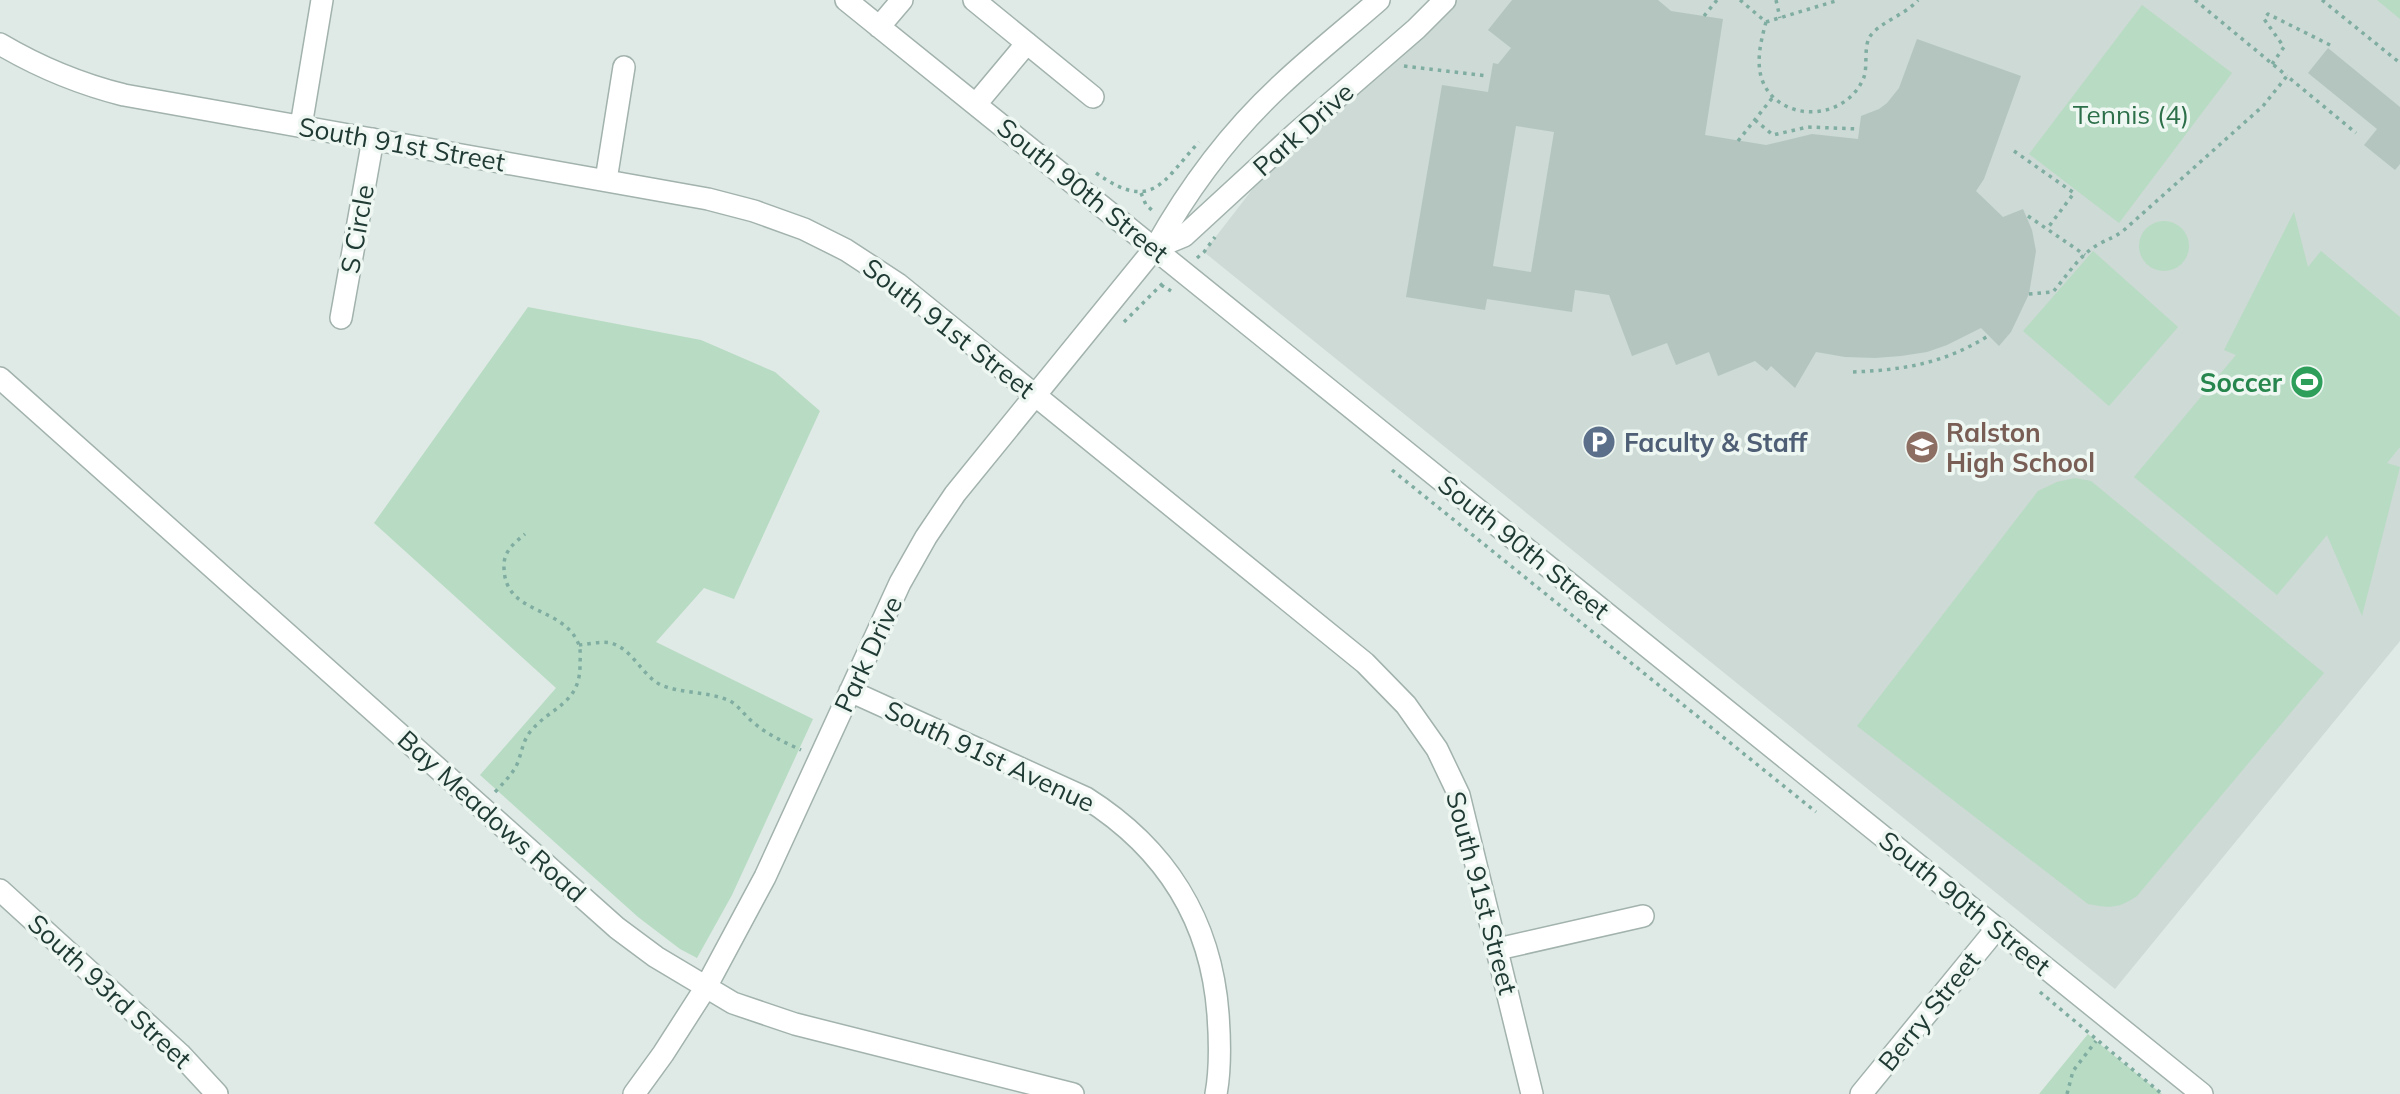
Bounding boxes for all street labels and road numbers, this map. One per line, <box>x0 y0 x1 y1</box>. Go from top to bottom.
street label: Park Drive <box>1246 75 1360 183</box>
street label: South 91st Street <box>296 110 508 178</box>
street label: South 90th Street <box>990 111 1176 269</box>
street label: S Circle <box>333 182 381 276</box>
street label: South 91st Street <box>857 251 1041 405</box>
street label: South 90th Street <box>1431 468 1617 626</box>
street label: Park Drive <box>827 591 909 717</box>
street label: South 91st Avenue <box>880 693 1100 819</box>
street label: Bay Meadows Road <box>391 723 593 909</box>
street label: South 91st Street <box>1439 788 1525 998</box>
street label: South 90th Street <box>1872 824 2058 982</box>
street label: South 93rd Street <box>21 907 199 1075</box>
street label: Berry Street <box>1871 945 1987 1077</box>

